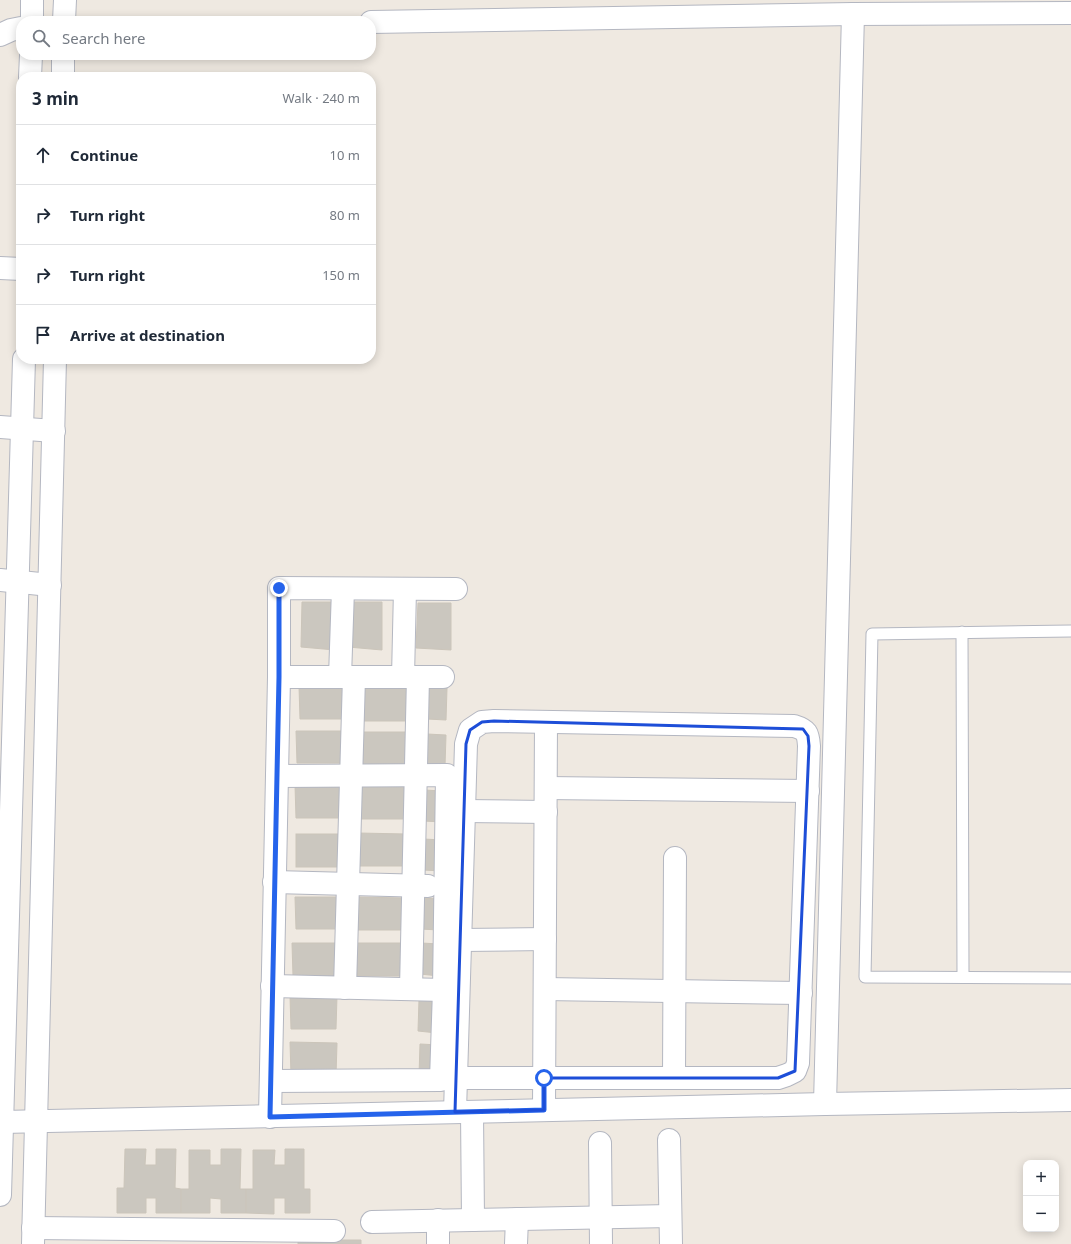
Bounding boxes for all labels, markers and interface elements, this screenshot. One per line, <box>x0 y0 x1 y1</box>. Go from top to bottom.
search box <box>16 16 376 60</box>
icon: search <box>30 27 52 49</box>
text: Search here <box>62 28 145 48</box>
text: 3 min <box>32 87 79 110</box>
text: Walk · 240 m <box>282 89 360 107</box>
icon: ahead <box>32 144 54 166</box>
text: Continue <box>70 145 138 165</box>
text: 10 m <box>330 146 360 164</box>
icon: right <box>32 204 54 226</box>
text: Turn right <box>70 205 145 225</box>
text: 80 m <box>330 206 360 224</box>
icon: right <box>32 264 54 286</box>
text: Turn right <box>70 265 145 285</box>
text: 150 m <box>322 266 360 284</box>
icon: arrive <box>32 324 54 346</box>
text: Arrive at destination <box>70 325 225 345</box>
route end <box>270 579 288 597</box>
route start <box>535 1069 553 1087</box>
map controls <box>1023 1160 1059 1232</box>
button: + <box>1023 1160 1059 1196</box>
button: − <box>1023 1196 1059 1232</box>

